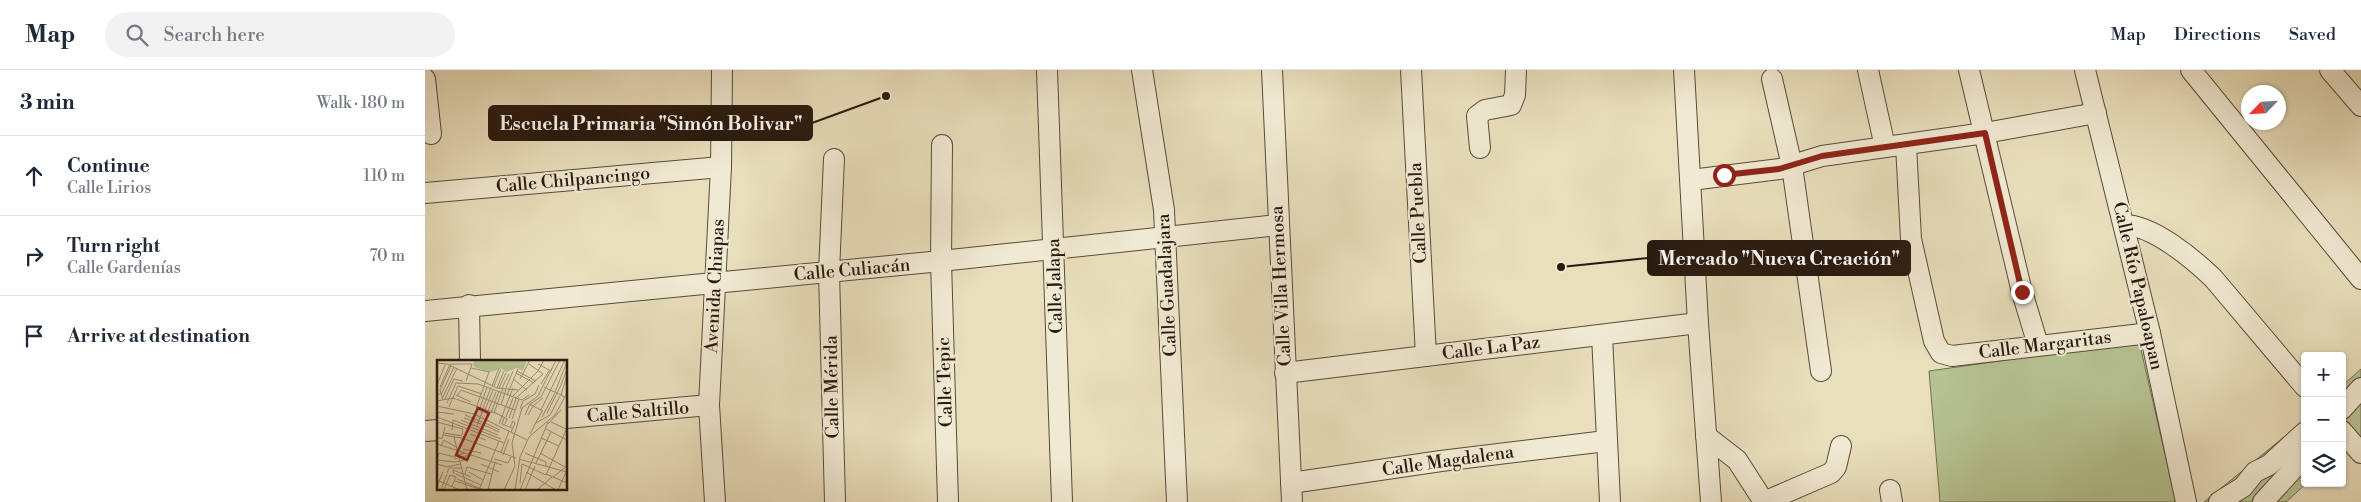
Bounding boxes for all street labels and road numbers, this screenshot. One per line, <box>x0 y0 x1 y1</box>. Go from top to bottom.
street label: Calle Puebla <box>1404 161 1432 264</box>
street label: Calle Chilpancingo <box>495 162 651 198</box>
street label: Calle Río Papaloapan <box>2107 200 2169 373</box>
street label: Calle Villa Hermosa <box>1265 204 1297 367</box>
street label: Calle Guadalajara <box>1152 212 1182 357</box>
street label: Avenida Chiapas <box>700 218 730 355</box>
street label: Calle Jalapa <box>1042 237 1068 334</box>
street label: Calle Culiacán <box>793 253 911 287</box>
street label: Calle Margaritas <box>1977 325 2113 365</box>
street label: Calle La Paz <box>1441 331 1541 365</box>
street label: Calle Mérida <box>820 334 844 439</box>
street label: Calle Tepic <box>932 336 958 428</box>
street label: Calle Saltillo <box>586 396 690 428</box>
street label: Calle Magdalena <box>1381 440 1516 482</box>

